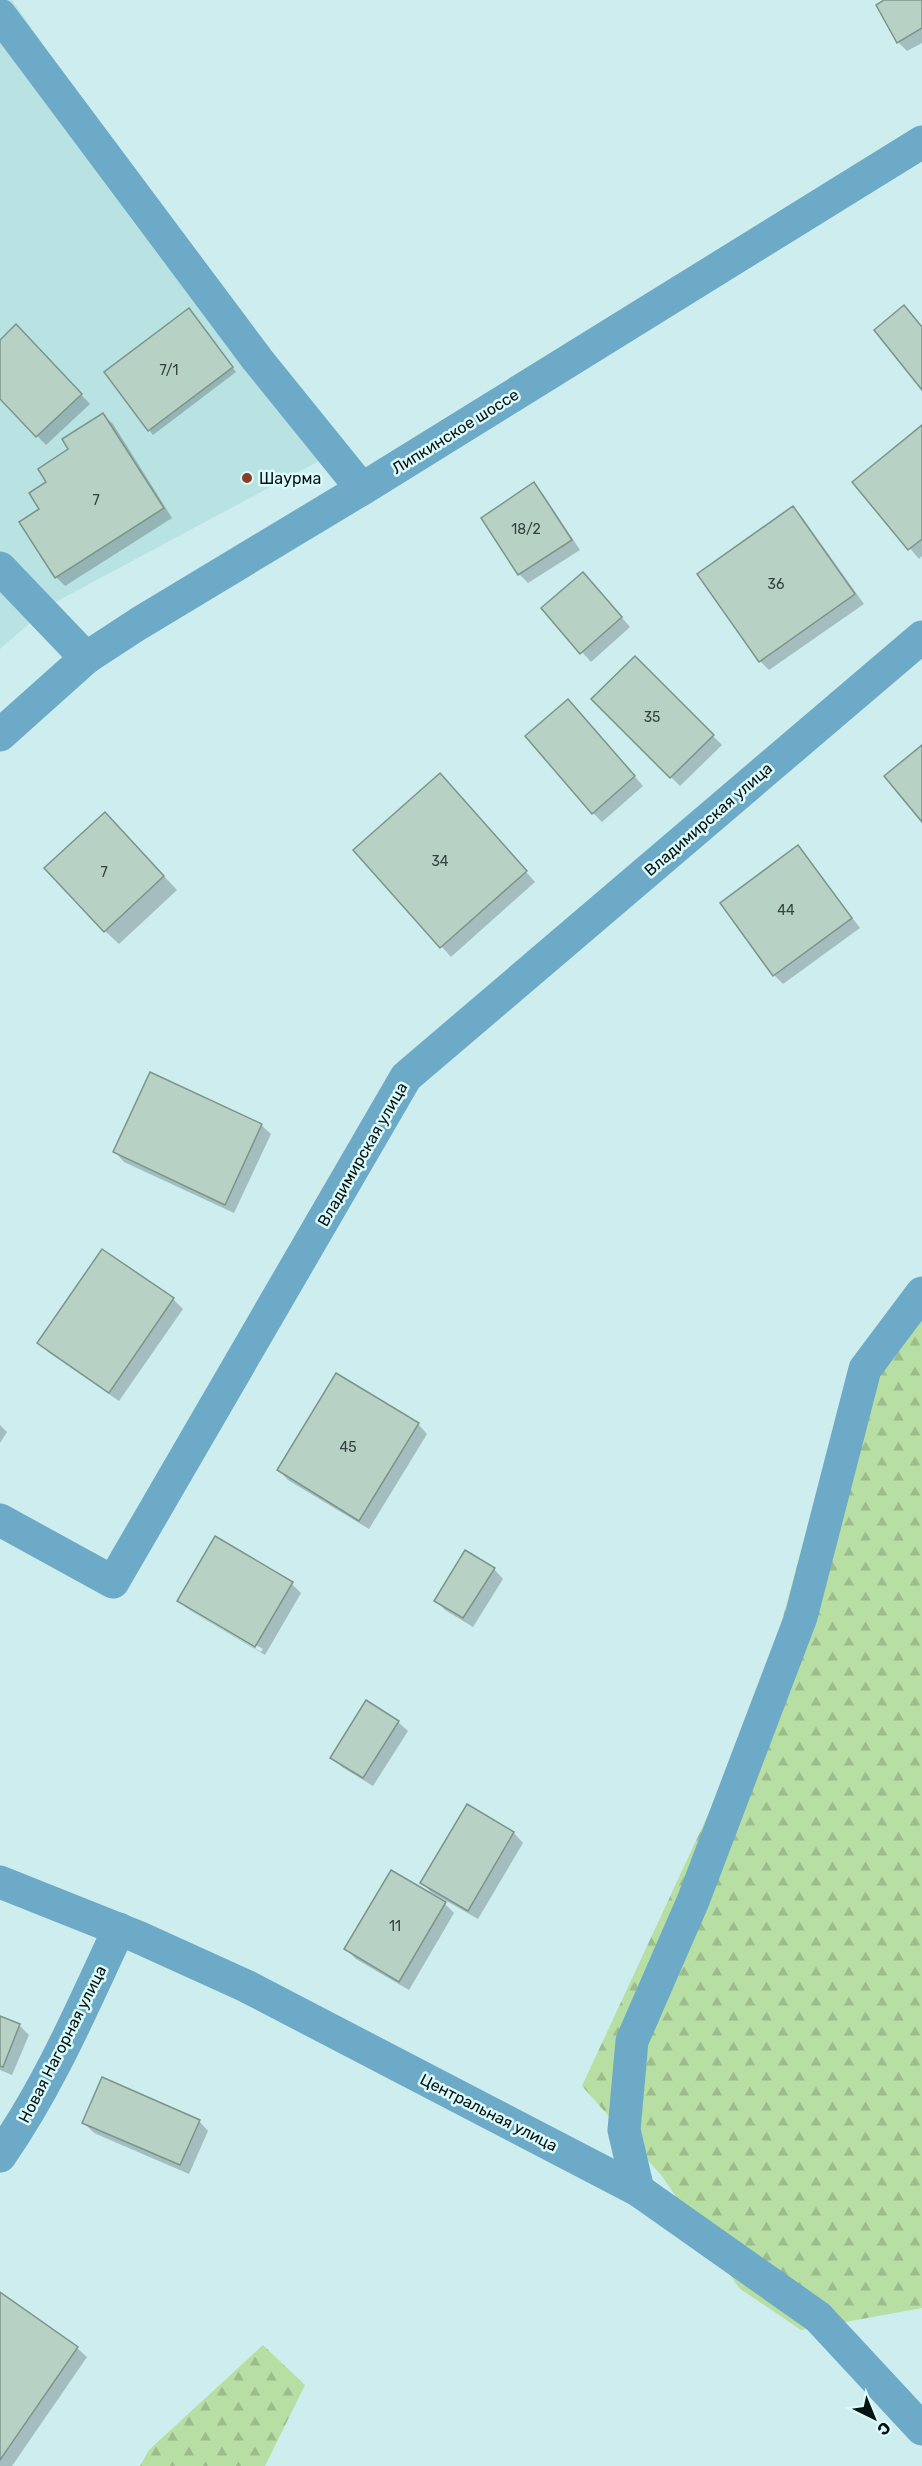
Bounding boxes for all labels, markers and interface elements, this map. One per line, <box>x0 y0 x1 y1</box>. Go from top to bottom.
house number: 7/1 <box>160 362 178 379</box>
street label: Липкинское шоссе <box>388 385 522 478</box>
place label: Шаурма <box>259 469 321 488</box>
marker: Шаурма <box>240 471 254 485</box>
house number: 7 <box>92 492 100 509</box>
house number: 18/2 <box>511 521 541 538</box>
house number: 36 <box>768 576 784 593</box>
house number: 35 <box>644 709 660 726</box>
street label: Владимирская улица <box>640 759 776 880</box>
house number: 34 <box>431 853 449 870</box>
house number: 7 <box>100 864 108 881</box>
house number: 44 <box>777 902 795 919</box>
street label: Владимирская улица <box>313 1079 411 1230</box>
house number: 45 <box>339 1439 357 1456</box>
house number: 11 <box>389 1918 401 1935</box>
street label: Новая Нагорная улица <box>14 1962 110 2126</box>
street label: Центральная улица <box>417 2070 561 2155</box>
north arrow <box>844 2388 904 2448</box>
text: С <box>873 2418 894 2439</box>

